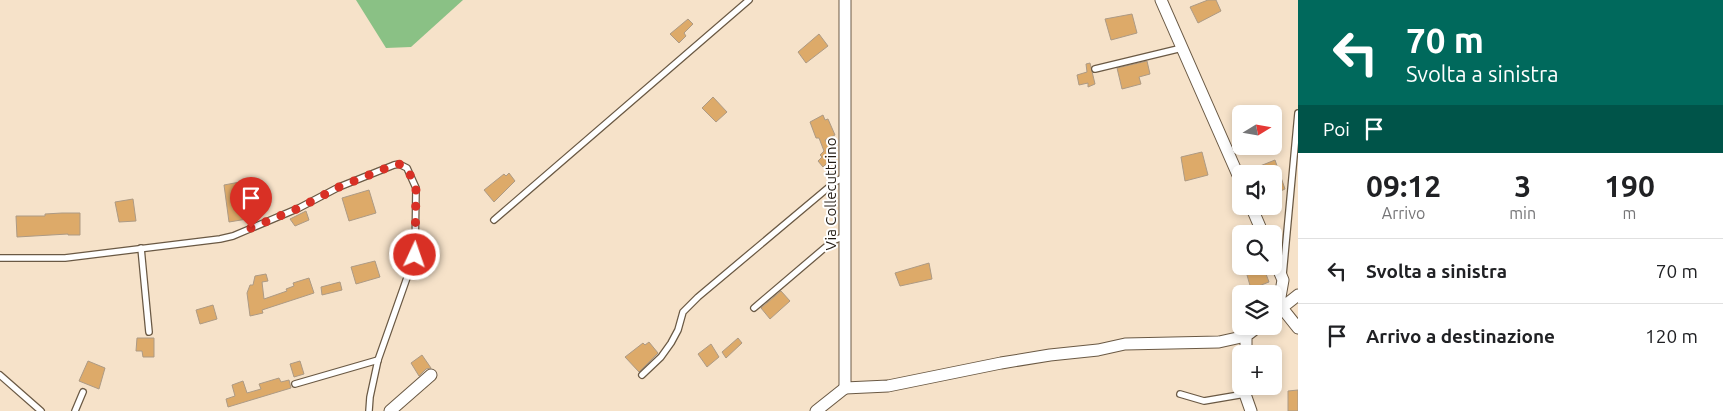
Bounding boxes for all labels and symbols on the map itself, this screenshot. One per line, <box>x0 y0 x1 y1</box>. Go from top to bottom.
north arrow <box>1232 105 1282 155</box>
street label: Via Collecuttrino <box>822 138 839 250</box>
pin <box>230 177 272 228</box>
position arrow <box>388 228 440 280</box>

